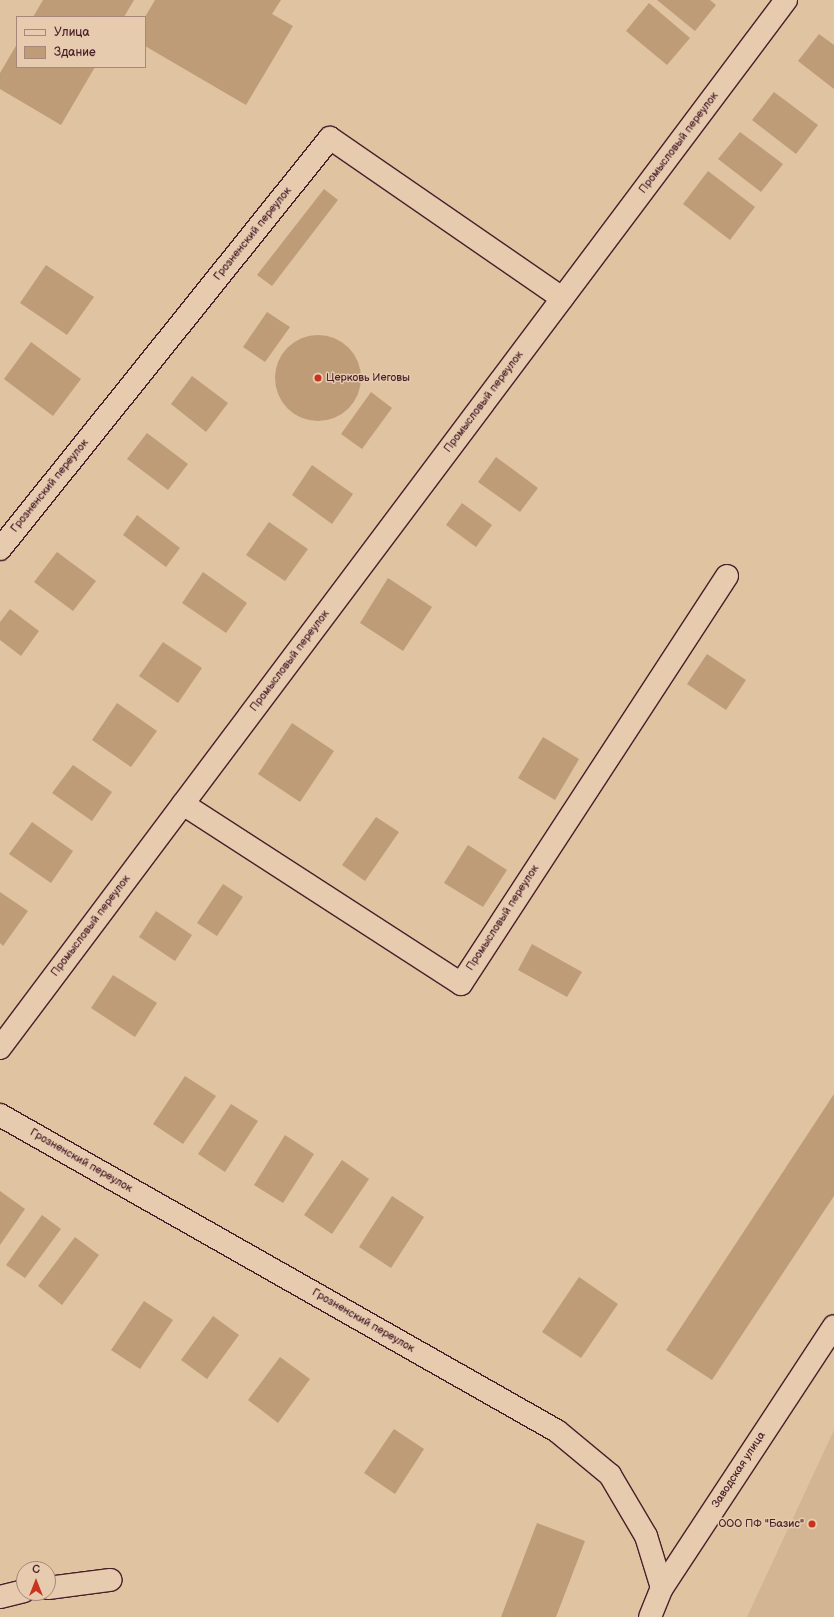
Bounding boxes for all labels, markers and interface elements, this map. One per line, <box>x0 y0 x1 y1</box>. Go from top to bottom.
legend <box>16 16 146 68</box>
text: Улица <box>54 25 90 40</box>
text: Здание <box>54 45 96 60</box>
street label: Промысловый переулок <box>637 90 721 196</box>
street label: Грозненский переулок <box>211 185 295 283</box>
street label: Промысловый переулок <box>442 349 526 455</box>
place label: Церковь Иеговы <box>326 371 410 385</box>
marker: Церковь Иеговы <box>313 373 323 383</box>
street label: Грозненский переулок <box>8 437 92 535</box>
street label: Промысловый переулок <box>248 608 332 714</box>
street label: Промысловый переулок <box>464 863 542 973</box>
street label: Промысловый переулок <box>49 873 133 979</box>
street label: Грозненский переулок <box>27 1126 135 1196</box>
street label: Грозненский переулок <box>309 1286 417 1356</box>
street label: Заводская улица <box>710 1430 768 1510</box>
place label: ООО ПФ "Базис" <box>718 1517 804 1531</box>
marker: ООО ПФ "Базис" <box>807 1519 817 1529</box>
north arrow <box>16 1561 56 1601</box>
text: С <box>32 1563 40 1576</box>

